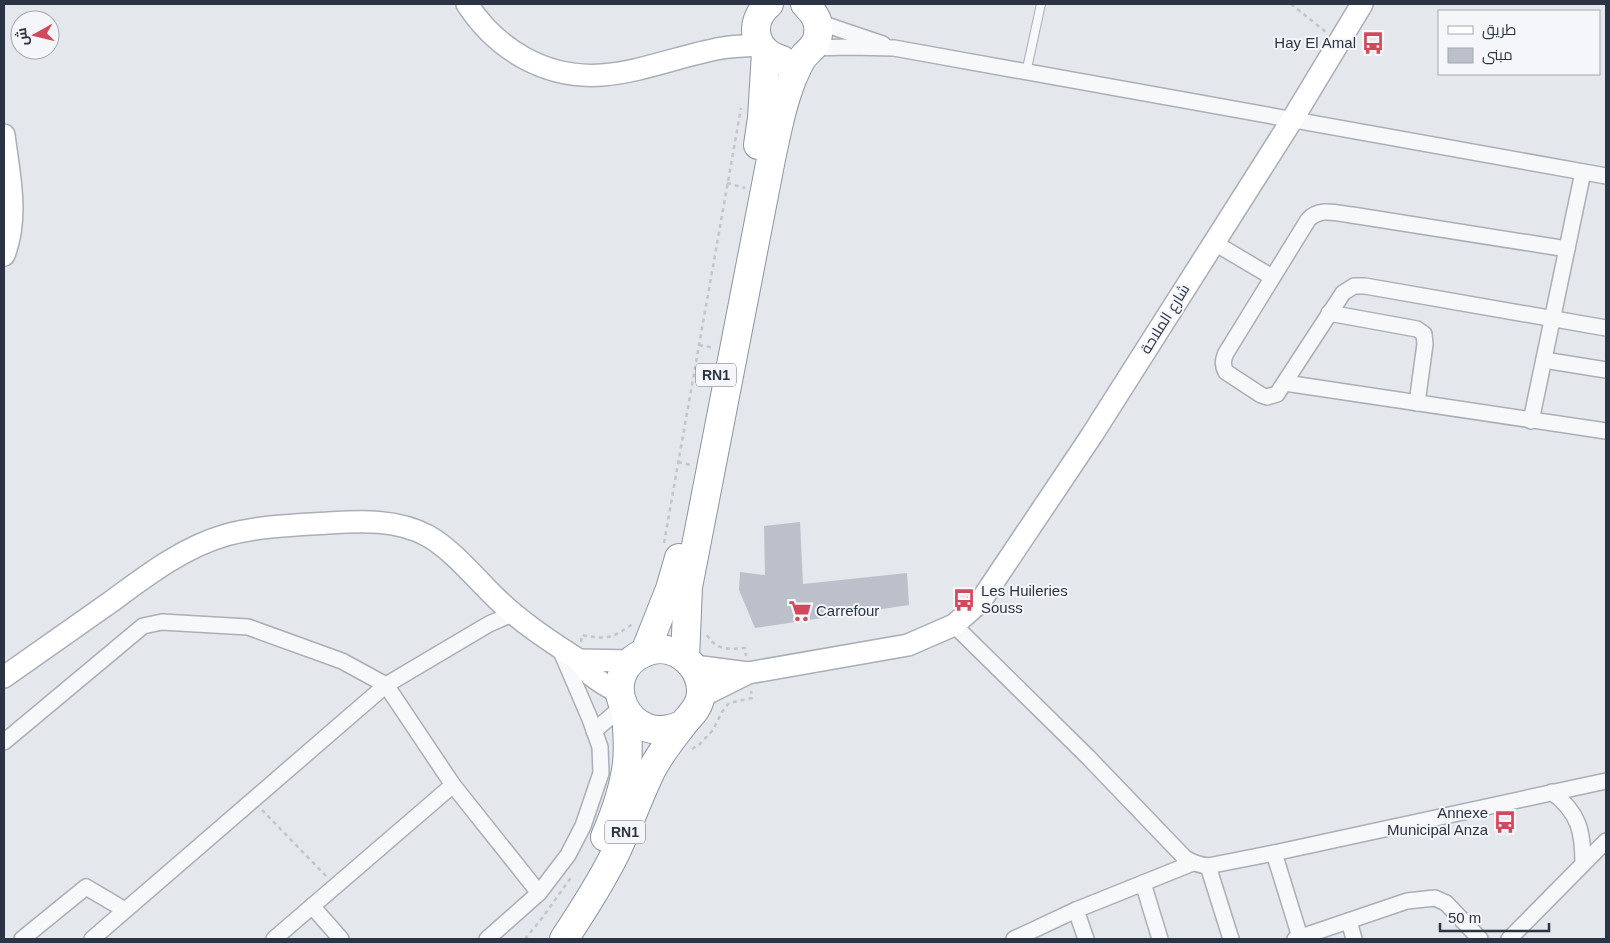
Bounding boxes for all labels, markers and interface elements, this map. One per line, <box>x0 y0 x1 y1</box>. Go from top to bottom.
north arrow <box>10 10 60 60</box>
legend <box>1438 10 1600 75</box>
text: طريق <box>1482 21 1516 40</box>
text: ش <box>13 27 32 47</box>
bus stop icon: Hay El Amal <box>1360 30 1386 56</box>
place label: Hay El Amal <box>1274 34 1356 51</box>
text: مبنى <box>1482 46 1513 65</box>
street label: شارع الملاحة <box>1137 281 1195 358</box>
road number: RN1 <box>696 364 736 386</box>
place label: Les Huileries Souss <box>981 582 1068 616</box>
bus stop icon: Les Huileries Souss <box>951 587 977 613</box>
supermarket icon: Carrefour <box>787 598 813 624</box>
place label: Carrefour <box>816 602 879 619</box>
place label: Annexe Municipal Anza <box>1387 804 1489 838</box>
bus stop icon: Annexe Municipal Anza <box>1492 809 1518 835</box>
road number: RN1 <box>605 820 645 844</box>
scale bar <box>1440 900 1549 932</box>
text: 50 m <box>1448 909 1481 926</box>

